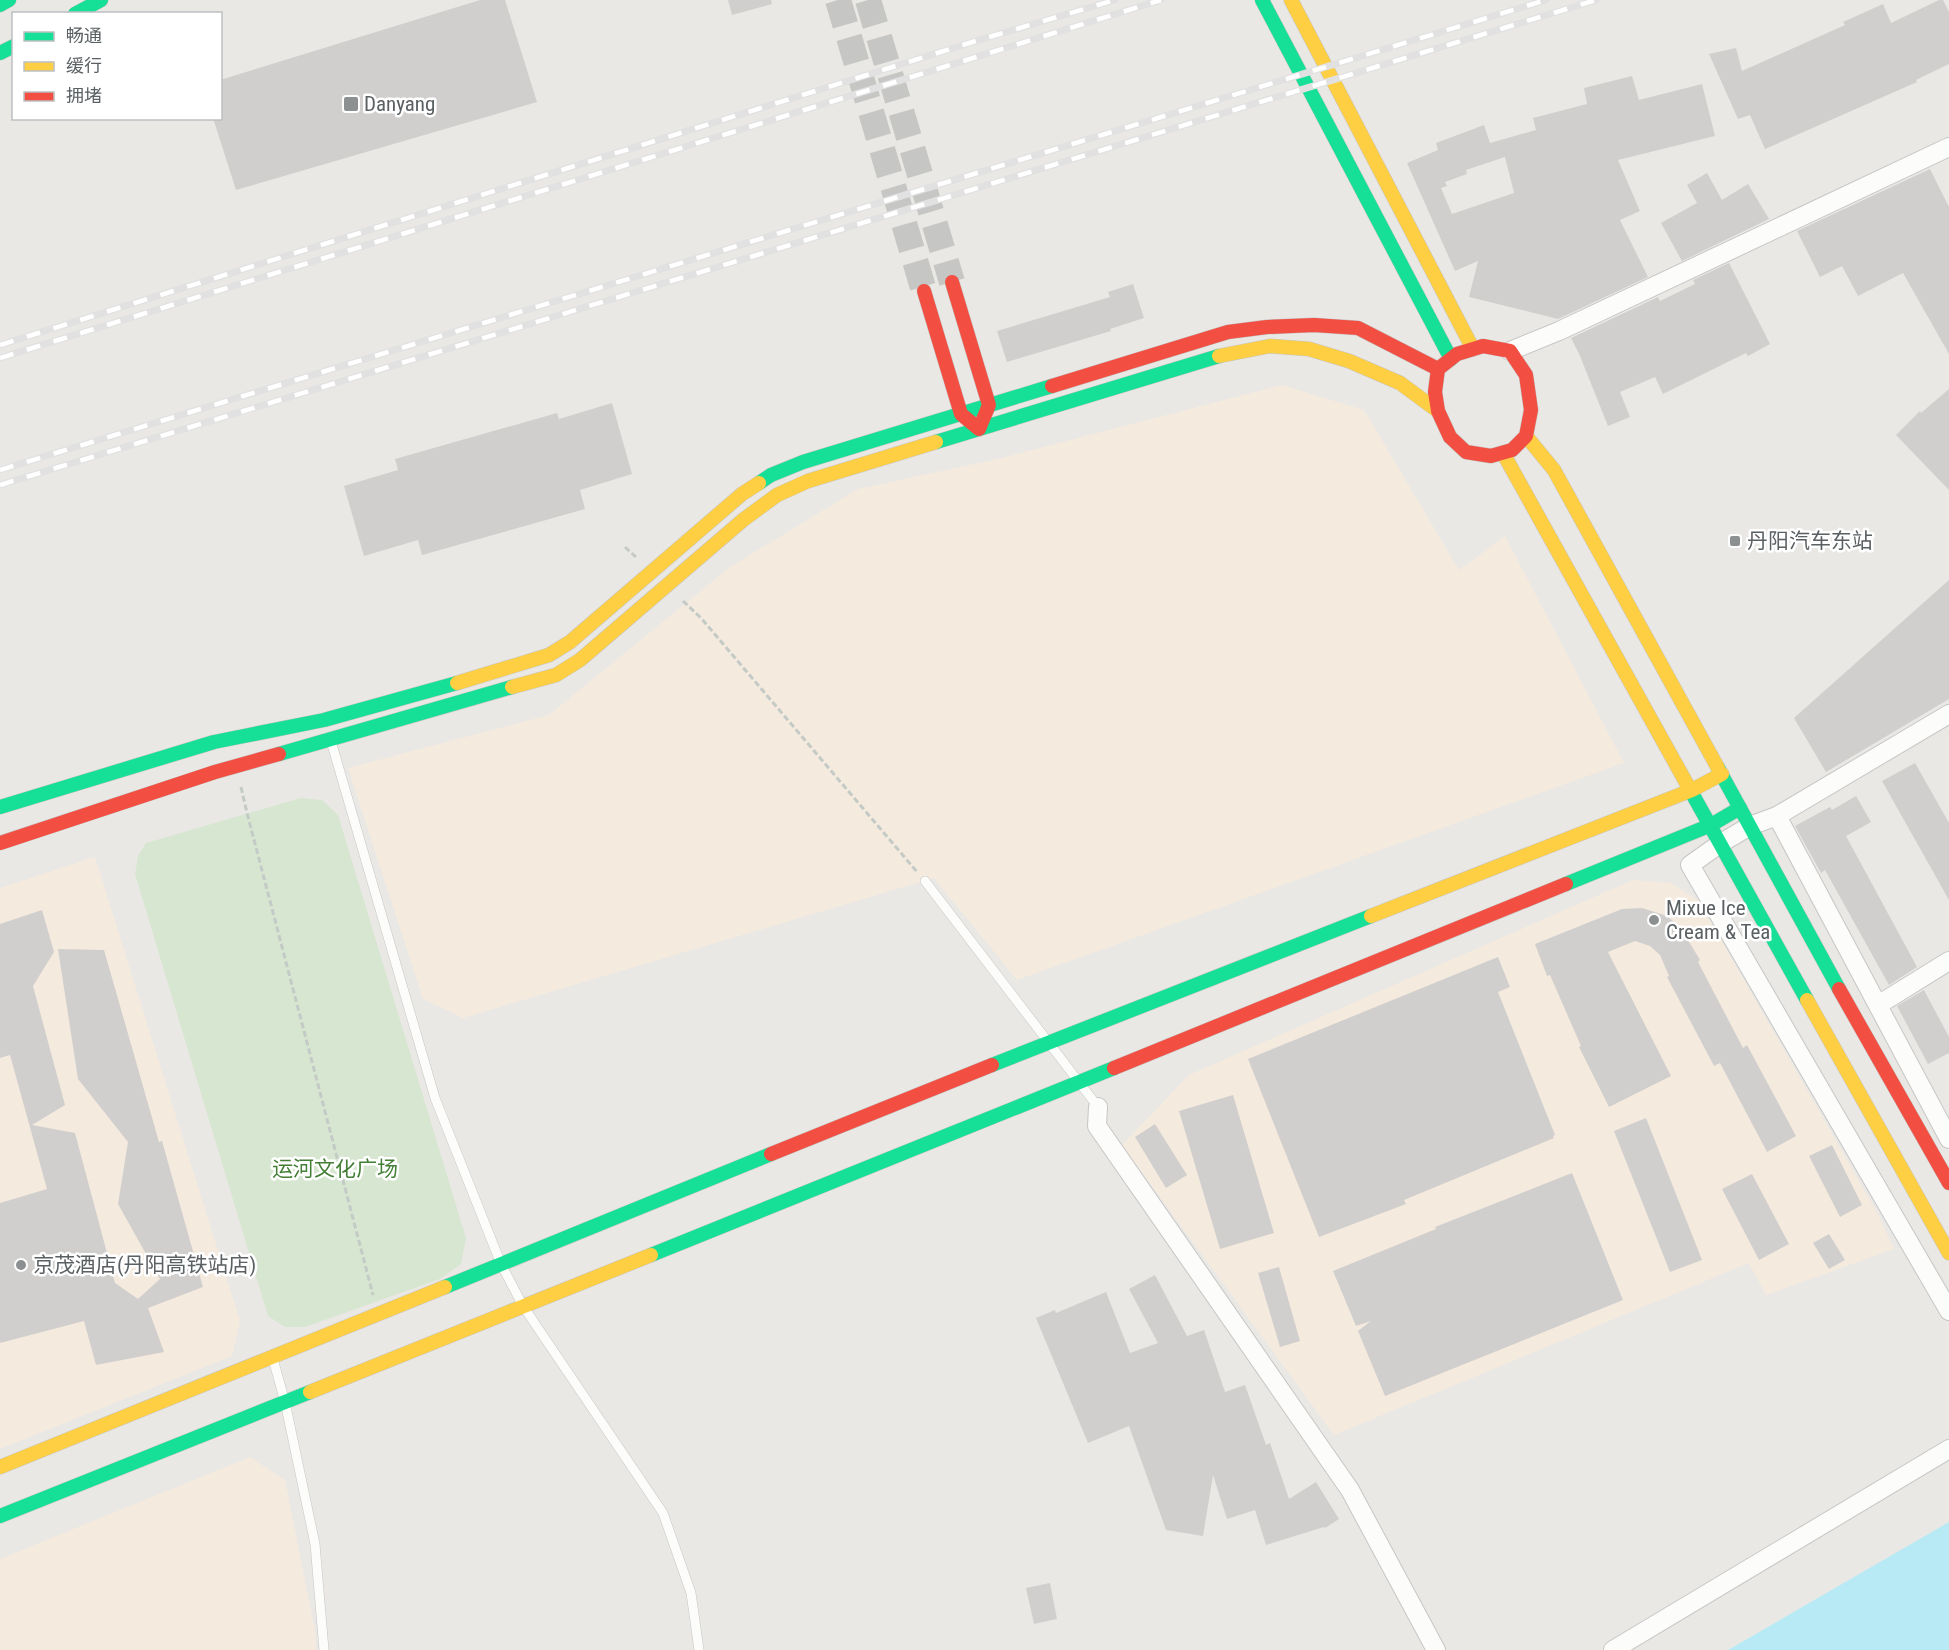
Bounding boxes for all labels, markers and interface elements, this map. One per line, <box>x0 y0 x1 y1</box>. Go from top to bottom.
legend <box>12 12 222 120</box>
text: 畅通 <box>66 25 102 46</box>
text: 缓行 <box>66 55 102 76</box>
text: 拥堵 <box>66 85 102 106</box>
place label: Danyang <box>364 92 435 116</box>
marker: Danyang <box>342 95 360 113</box>
place label: 丹阳汽车东站 <box>1747 529 1873 553</box>
marker: 丹阳汽车东站 <box>1728 534 1742 548</box>
place label: Mixue Ice Cream & Tea <box>1666 896 1770 944</box>
marker: Mixue Ice Cream & Tea <box>1647 913 1661 927</box>
park label: 运河文化广场 <box>272 1157 398 1181</box>
place label: 京茂酒店(丹阳高铁站店) <box>33 1253 256 1277</box>
marker: 京茂酒店(丹阳高铁站店) <box>14 1258 28 1272</box>

